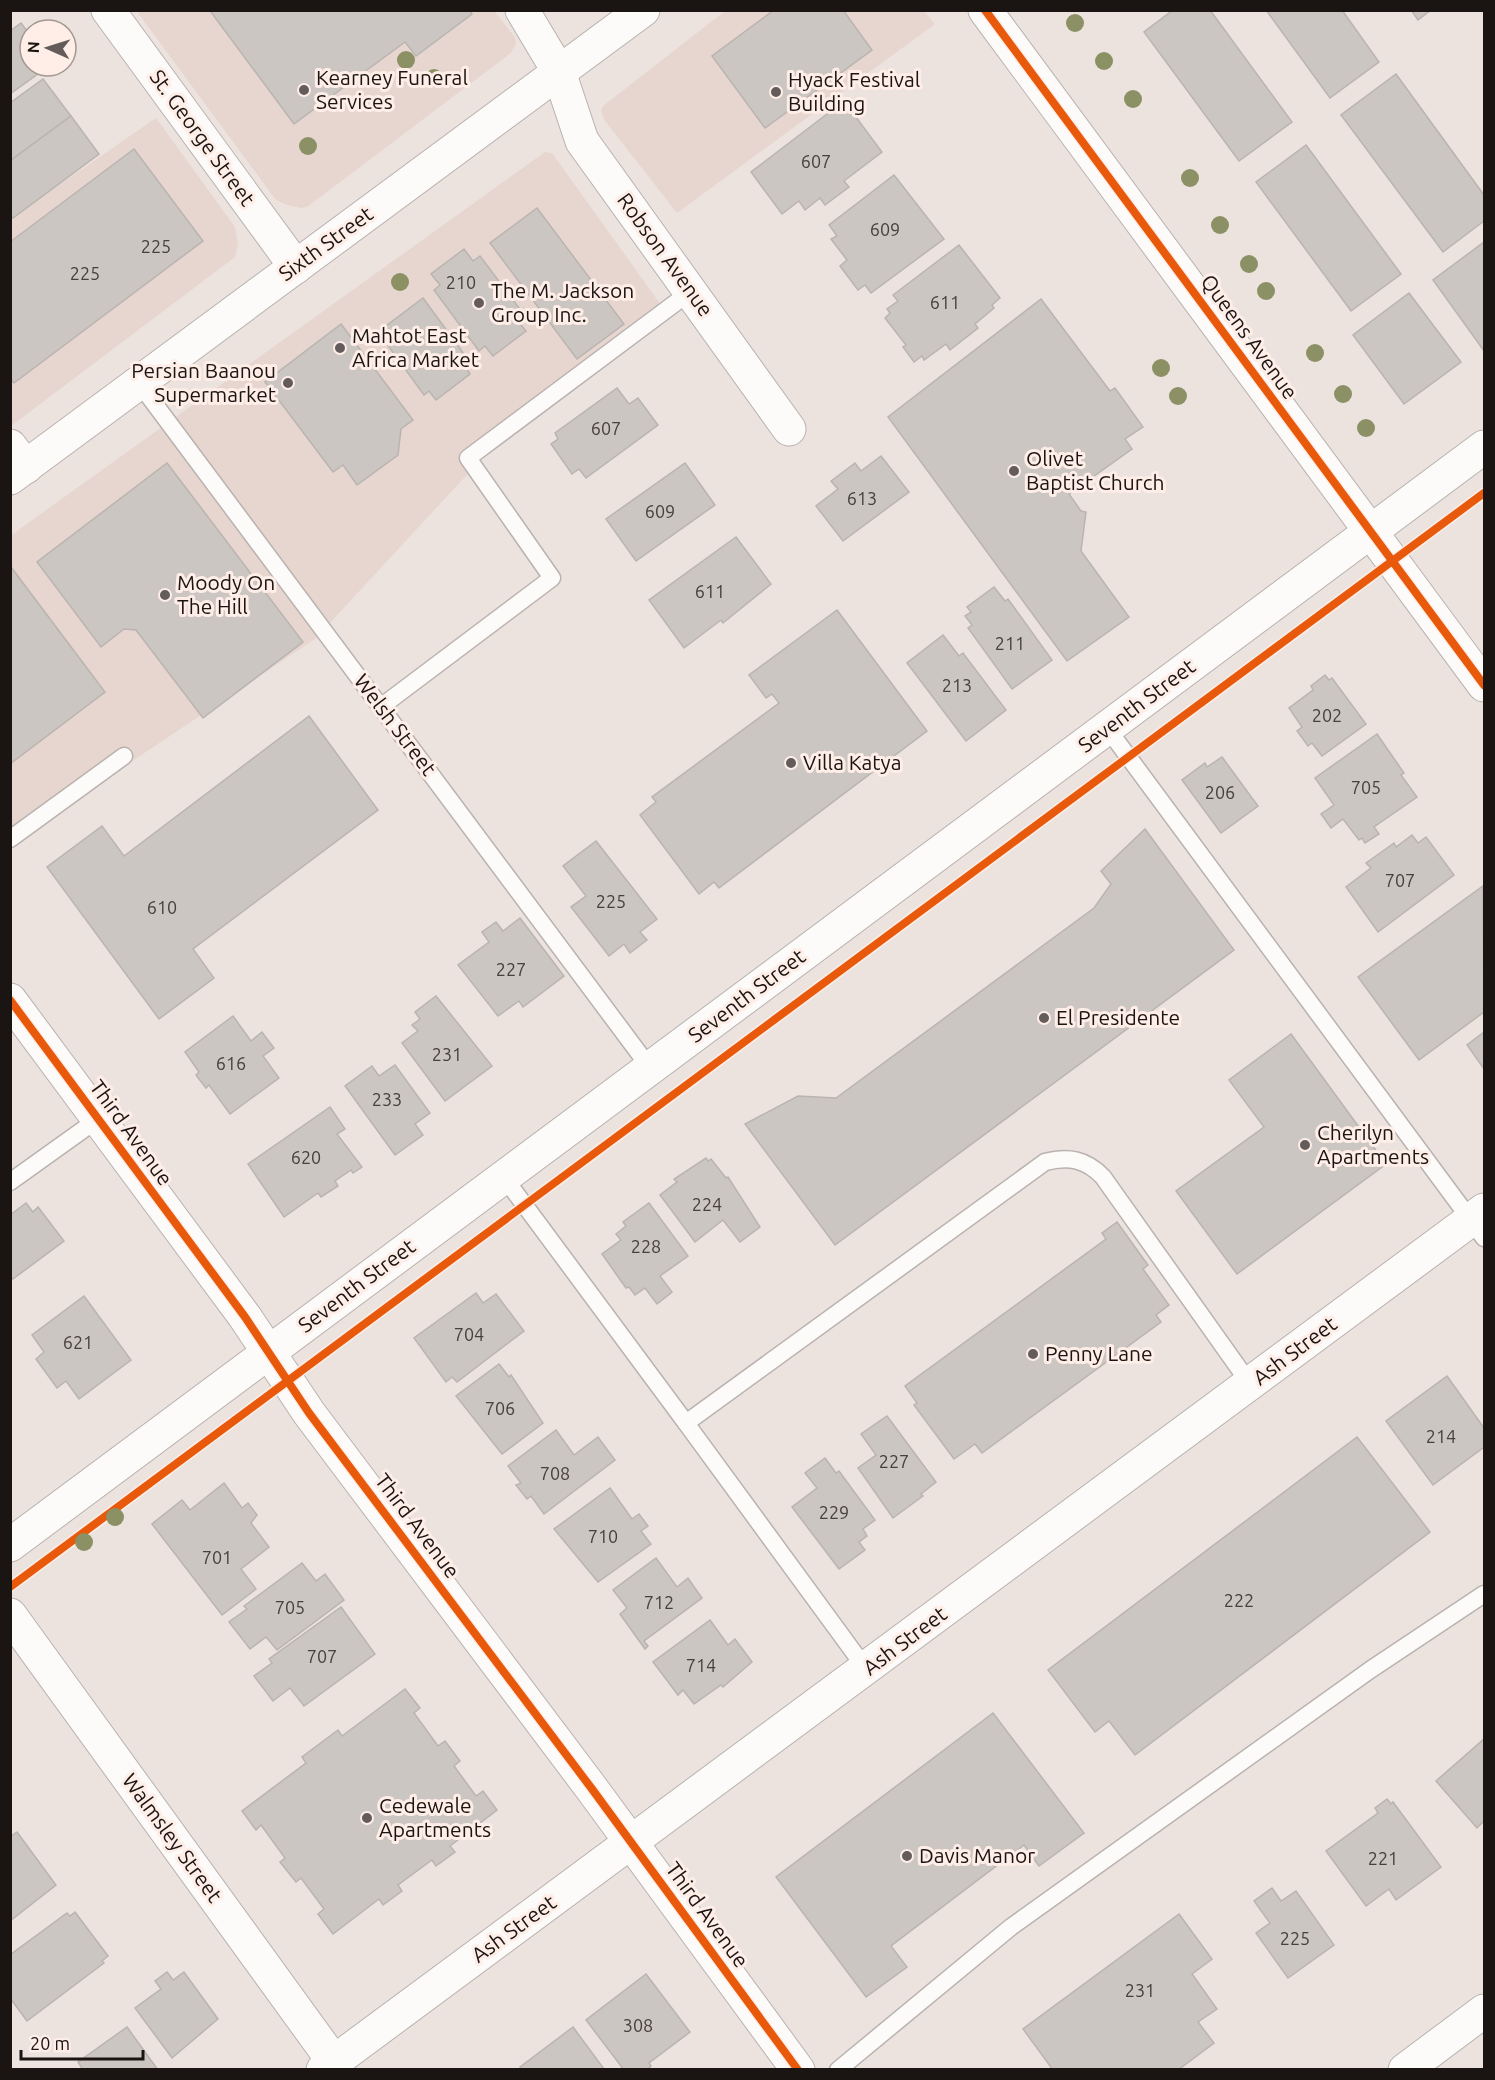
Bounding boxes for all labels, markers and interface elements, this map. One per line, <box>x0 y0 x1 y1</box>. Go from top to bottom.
north arrow <box>18 18 78 78</box>
text: N <box>24 41 42 54</box>
street label: St. George Street <box>145 65 260 210</box>
place label: Kearney Funeral Services <box>316 65 468 113</box>
place label: Hyack Festival Building <box>788 67 920 115</box>
marker: Kearney Funeral Services <box>297 83 311 97</box>
marker: Hyack Festival Building <box>769 85 783 99</box>
house number: 607 <box>801 151 831 171</box>
street label: Robson Avenue <box>613 188 719 321</box>
street label: Sixth Street <box>274 201 377 285</box>
house number: 609 <box>870 219 900 239</box>
house number: 225 <box>141 236 171 256</box>
house number: 225 <box>70 263 100 283</box>
street label: Queens Avenue <box>1197 269 1303 403</box>
house number: 210 <box>446 272 476 292</box>
place label: The M. Jackson Group Inc. <box>491 278 634 326</box>
house number: 611 <box>930 292 960 312</box>
marker: The M. Jackson Group Inc. <box>472 296 486 310</box>
place label: Mahtot East Africa Market <box>352 323 479 371</box>
marker: Mahtot East Africa Market <box>333 341 347 355</box>
place label: Persian Baanou Supermarket <box>131 358 276 406</box>
marker: Persian Baanou Supermarket <box>281 376 295 390</box>
house number: 607 <box>591 418 621 438</box>
place label: Olivet Baptist Church <box>1026 446 1165 494</box>
marker: Olivet Baptist Church <box>1007 464 1021 478</box>
house number: 613 <box>847 488 877 508</box>
house number: 609 <box>645 501 675 521</box>
place label: Moody On The Hill <box>177 570 275 618</box>
house number: 611 <box>695 581 725 601</box>
marker: Moody On The Hill <box>158 588 172 602</box>
house number: 211 <box>995 633 1025 653</box>
street label: Seventh Street <box>1073 653 1200 757</box>
street label: Welsh Street <box>350 669 442 780</box>
house number: 213 <box>942 675 972 695</box>
house number: 202 <box>1312 705 1342 725</box>
place label: Villa Katya <box>803 750 902 774</box>
marker: Villa Katya <box>784 756 798 770</box>
house number: 705 <box>1351 777 1381 797</box>
house number: 206 <box>1205 782 1235 802</box>
house number: 707 <box>1385 870 1415 890</box>
house number: 225 <box>596 891 626 911</box>
house number: 610 <box>147 897 177 917</box>
street label: Seventh Street <box>683 943 810 1047</box>
house number: 227 <box>496 959 526 979</box>
place label: El Presidente <box>1056 1005 1180 1029</box>
marker: El Presidente <box>1037 1011 1051 1025</box>
house number: 231 <box>432 1044 462 1064</box>
house number: 616 <box>216 1053 246 1073</box>
street label: Third Avenue <box>85 1075 178 1190</box>
house number: 233 <box>372 1089 402 1109</box>
place label: Cherilyn Apartments <box>1317 1120 1429 1168</box>
marker: Cherilyn Apartments <box>1298 1138 1312 1152</box>
house number: 620 <box>291 1147 321 1167</box>
house number: 224 <box>692 1194 722 1214</box>
street label: Seventh Street <box>293 1233 420 1337</box>
house number: 228 <box>631 1236 661 1256</box>
street label: Ash Street <box>1248 1311 1341 1389</box>
house number: 704 <box>454 1324 484 1344</box>
house number: 621 <box>63 1332 93 1352</box>
place label: Penny Lane <box>1045 1341 1153 1365</box>
marker: Penny Lane <box>1026 1347 1040 1361</box>
house number: 706 <box>485 1398 515 1418</box>
house number: 214 <box>1426 1426 1456 1446</box>
house number: 227 <box>879 1451 909 1471</box>
house number: 708 <box>540 1463 570 1483</box>
street label: Third Avenue <box>371 1468 465 1582</box>
house number: 229 <box>819 1502 849 1522</box>
house number: 710 <box>588 1526 618 1546</box>
house number: 701 <box>202 1547 232 1567</box>
house number: 222 <box>1224 1590 1254 1610</box>
house number: 712 <box>644 1592 674 1612</box>
house number: 705 <box>275 1597 305 1617</box>
street label: Ash Street <box>858 1601 951 1679</box>
house number: 707 <box>307 1646 337 1666</box>
house number: 714 <box>686 1655 716 1675</box>
street label: Walmsley Street <box>118 1768 228 1906</box>
place label: Cedewale Apartments <box>379 1793 491 1841</box>
marker: Cedewale Apartments <box>360 1811 374 1825</box>
place label: Davis Manor <box>919 1843 1035 1867</box>
house number: 221 <box>1368 1848 1398 1868</box>
marker: Davis Manor <box>900 1849 914 1863</box>
street label: Third Avenue <box>661 1857 754 1972</box>
street label: Ash Street <box>467 1890 560 1967</box>
house number: 225 <box>1280 1928 1310 1948</box>
house number: 231 <box>1125 1980 1155 2000</box>
house number: 308 <box>623 2015 653 2035</box>
scale bar <box>21 2023 142 2061</box>
text: 20 m <box>30 2033 70 2053</box>

